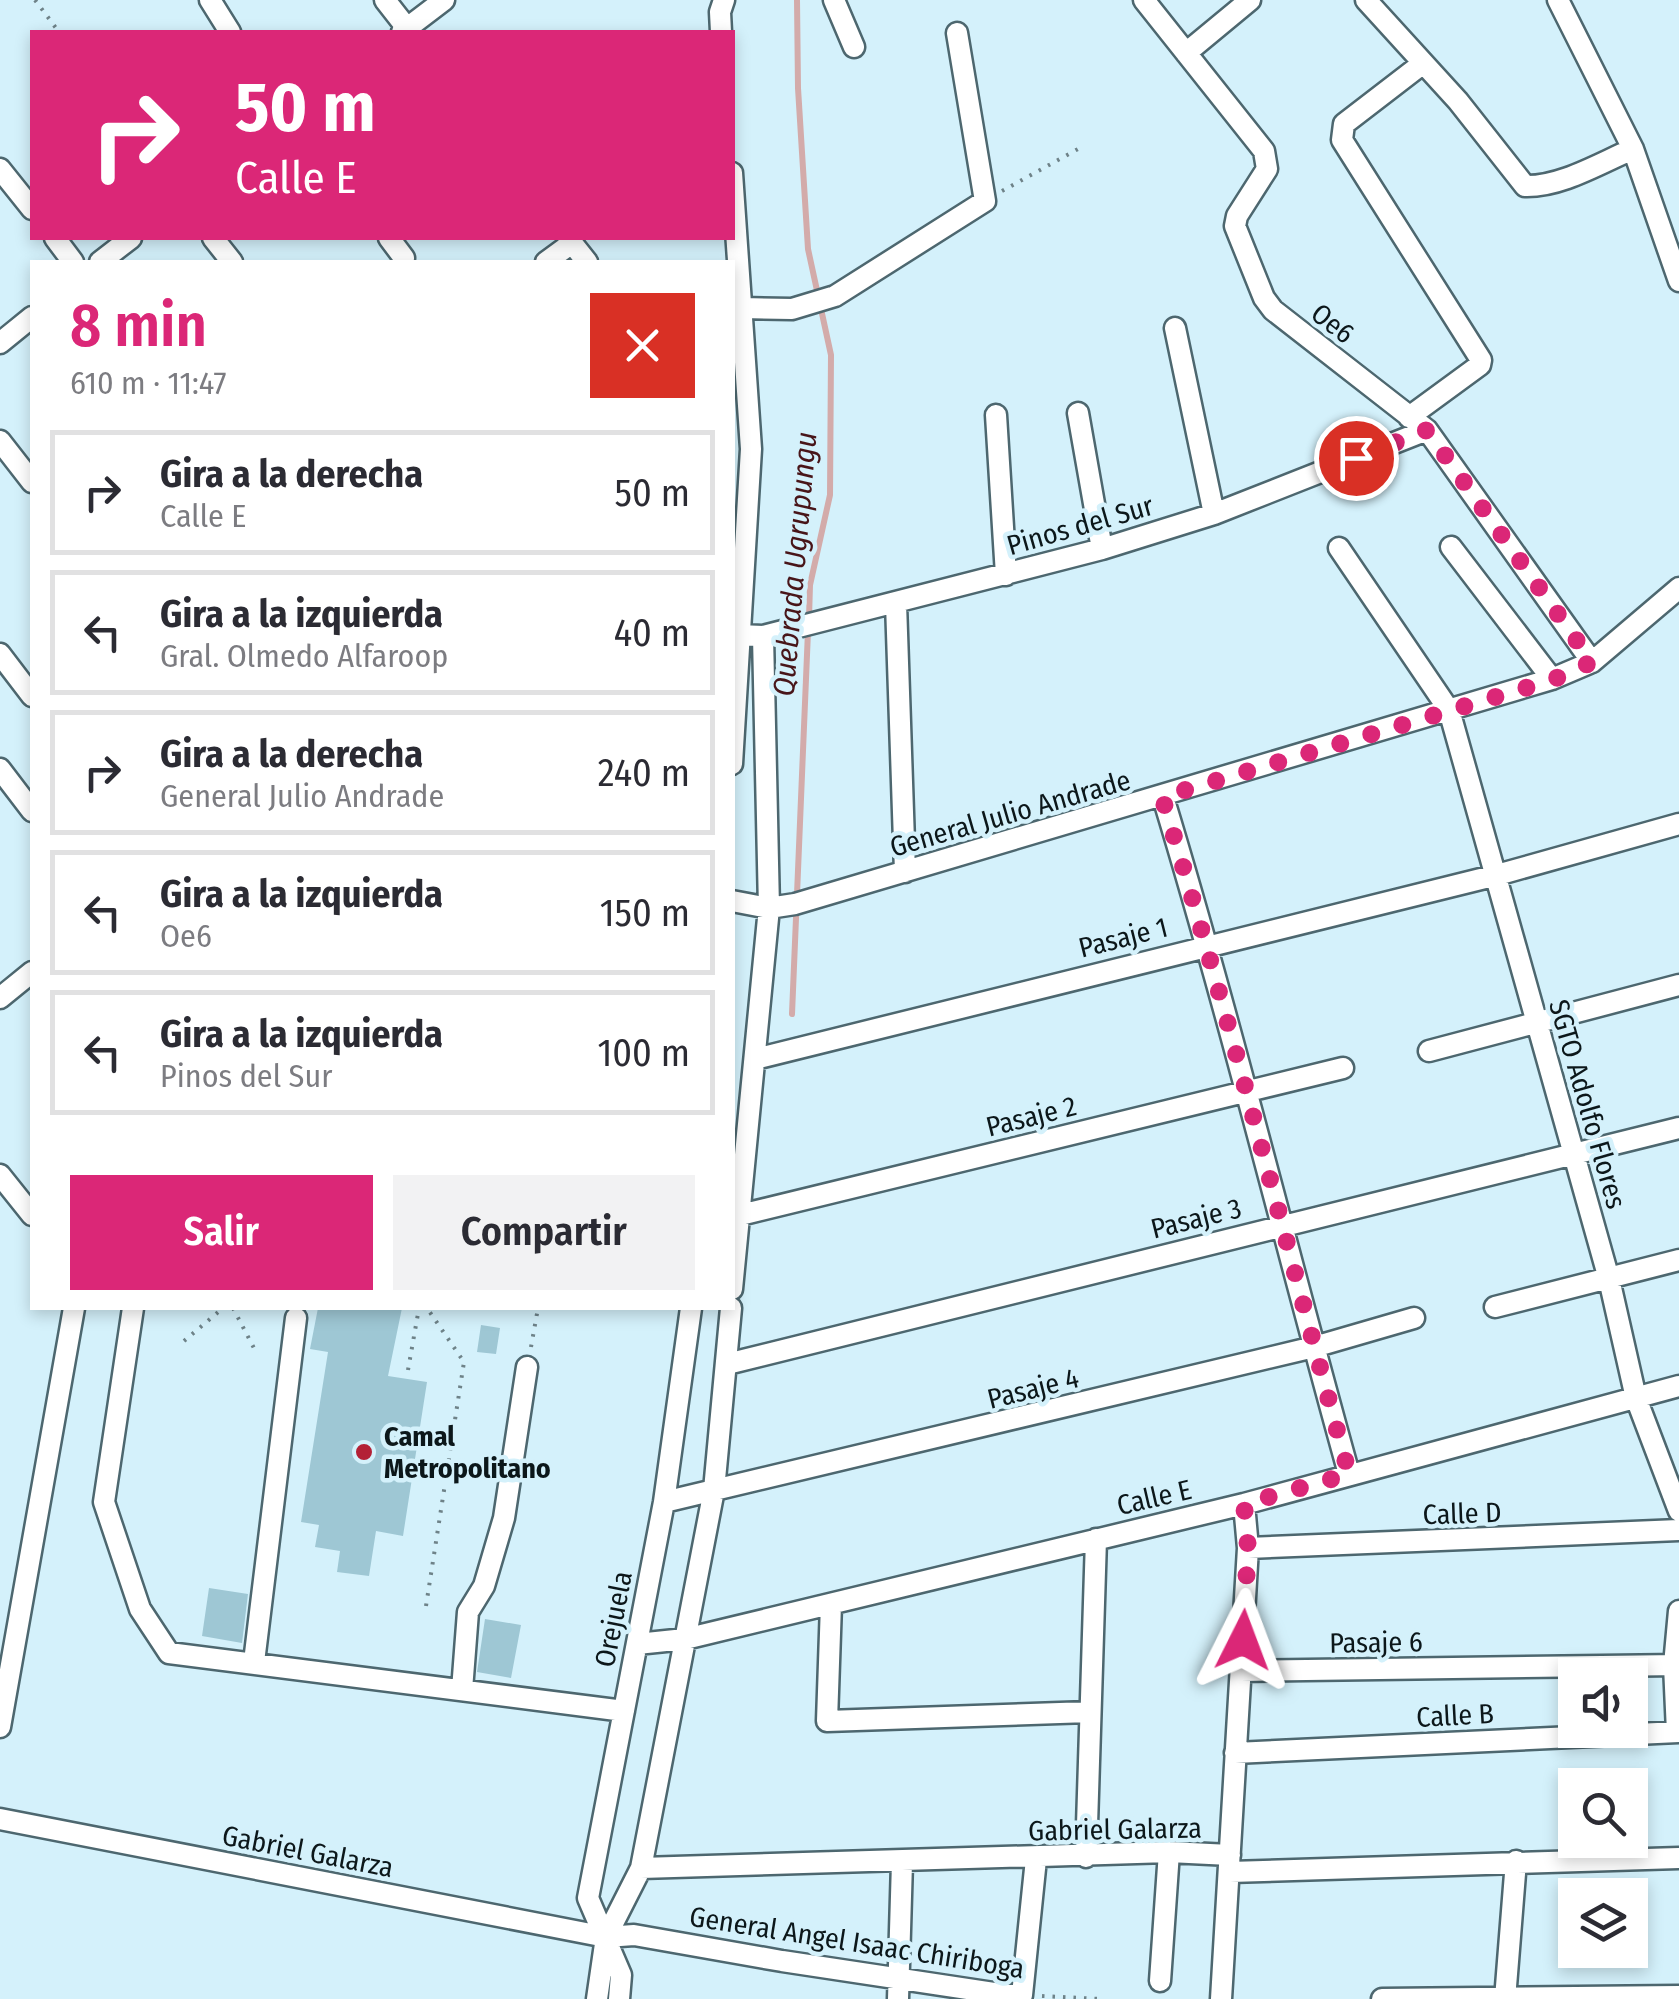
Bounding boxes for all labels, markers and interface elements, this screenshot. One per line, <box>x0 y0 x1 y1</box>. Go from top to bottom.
text: 50 m <box>235 66 376 150</box>
icon: right <box>70 70 200 200</box>
text: Calle E <box>235 151 356 205</box>
text: 8 min <box>70 290 207 362</box>
button: close <box>590 293 695 398</box>
street label: Oe6 <box>1305 296 1361 350</box>
text: 610 m · 11:47 <box>70 364 227 402</box>
pin <box>1314 416 1399 501</box>
water label: Quebrada Ugrupungu <box>766 430 824 698</box>
icon: arrive <box>1329 431 1384 486</box>
text: Gira a la derecha <box>160 451 423 497</box>
icon: right <box>75 465 130 520</box>
text: 50 m <box>615 470 690 516</box>
street label: Pinos del Sur <box>1003 489 1157 562</box>
text: Calle E <box>160 497 246 535</box>
text: Gira a la izquierda <box>160 591 443 637</box>
icon: left <box>75 605 130 660</box>
text: 40 m <box>614 610 690 656</box>
text: Gral. Olmedo Alfaroop <box>160 637 448 675</box>
text: Gira a la derecha <box>160 731 423 777</box>
icon: right <box>75 745 130 800</box>
text: 240 m <box>598 750 690 796</box>
street label: General Julio Andrade <box>886 763 1134 864</box>
text: General Julio Andrade <box>160 777 444 815</box>
text: Gira a la izquierda <box>160 871 443 917</box>
icon: left <box>75 885 130 940</box>
text: 150 m <box>600 890 690 936</box>
street label: Pasaje 1 <box>1075 911 1171 964</box>
text: Oe6 <box>160 917 212 955</box>
street label: SGTO Adolfo Flores <box>1542 996 1633 1212</box>
text: Gira a la izquierda <box>160 1011 443 1057</box>
icon: left <box>75 1025 130 1080</box>
text: 100 m <box>597 1030 690 1076</box>
text: Pinos del Sur <box>160 1057 332 1095</box>
street label: Pasaje 2 <box>983 1089 1080 1144</box>
button: Salir <box>70 1175 373 1290</box>
button: Compartir <box>393 1175 695 1290</box>
street label: Pasaje 3 <box>1147 1191 1245 1246</box>
street label: Pasaje 4 <box>984 1361 1082 1416</box>
place label: Camal Metropolitano <box>384 1420 551 1485</box>
marker: Camal Metropolitano <box>353 1441 375 1463</box>
street label: Calle E <box>1114 1473 1195 1522</box>
street label: Calle D <box>1422 1496 1502 1531</box>
street label: Orejuela <box>588 1568 639 1670</box>
position arrow <box>1191 1588 1295 1692</box>
street label: Pasaje 6 <box>1329 1625 1423 1660</box>
map controls <box>1558 1658 1648 1968</box>
button: sound <box>1558 1658 1648 1748</box>
street label: Calle B <box>1415 1697 1495 1734</box>
button: search <box>1558 1768 1648 1858</box>
street label: Gabriel Galarza <box>1028 1811 1202 1848</box>
street label: Gabriel Galarza <box>220 1819 396 1884</box>
button: layers <box>1558 1878 1648 1968</box>
street label: General Angel Isaac Chiriboga <box>687 1900 1027 1985</box>

